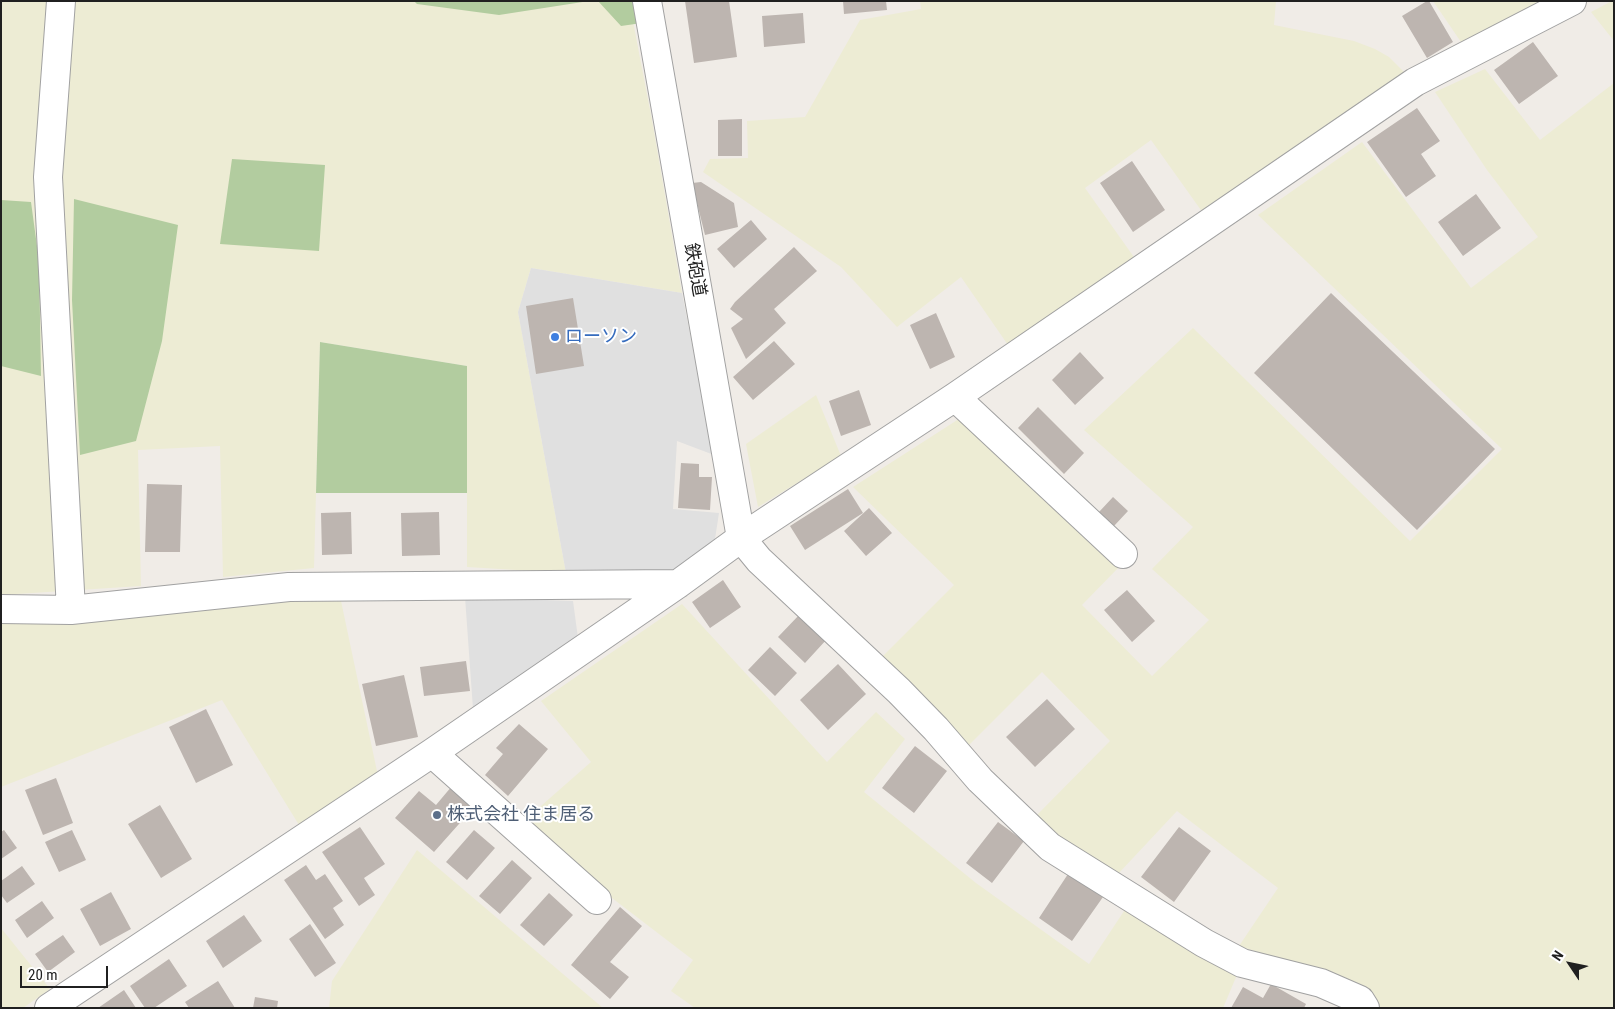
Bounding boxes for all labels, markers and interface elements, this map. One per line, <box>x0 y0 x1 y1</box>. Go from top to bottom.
street label: 鉄砲道 <box>679 242 709 298</box>
place label: ローソン <box>565 326 637 348</box>
marker: ローソン <box>549 331 561 343</box>
place label: 株式会社 住ま居る <box>447 804 595 826</box>
marker: 株式会社 住ま居る <box>431 809 443 821</box>
north arrow <box>1545 939 1595 989</box>
text: N <box>1549 948 1567 964</box>
scale bar <box>22 956 110 988</box>
text: 20 m <box>28 966 58 984</box>

